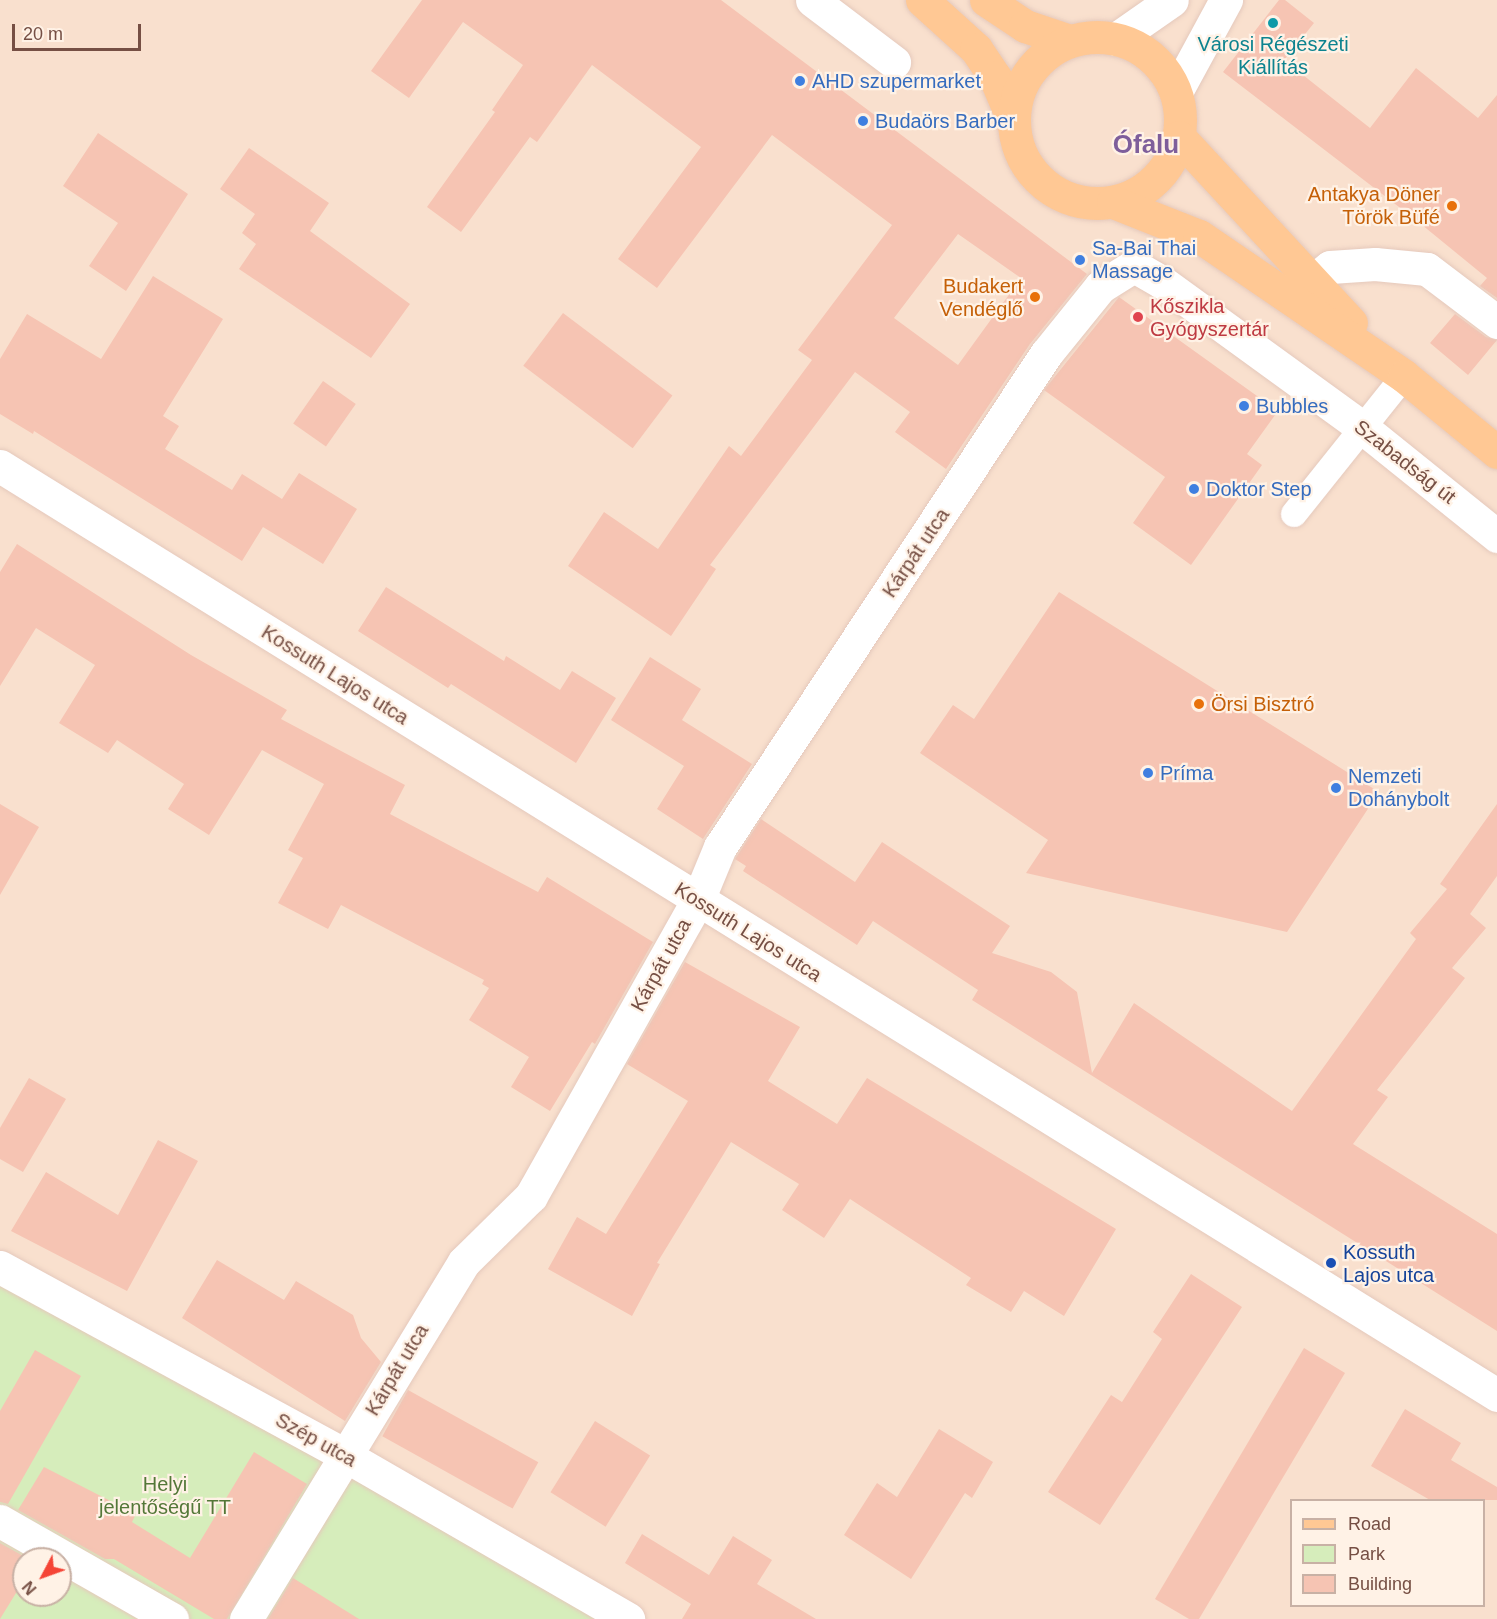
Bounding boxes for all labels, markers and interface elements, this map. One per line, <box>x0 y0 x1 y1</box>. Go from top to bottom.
scale bar <box>15 12 144 50</box>
marker: Városi Régészeti Kiállítás <box>1266 16 1280 30</box>
text: 20 m <box>23 24 63 44</box>
place label: Városi Régészeti Kiállítás <box>1197 33 1349 80</box>
place label: AHD szupermarket <box>812 69 981 93</box>
marker: AHD szupermarket <box>793 74 807 88</box>
place label: Budaörs Barber <box>875 109 1015 133</box>
marker: Budaörs Barber <box>856 114 870 128</box>
district label: Ófalu <box>1113 129 1179 161</box>
place label: Antakya Döner Török Büfé <box>1308 183 1440 230</box>
marker: Antakya Döner Török Büfé <box>1445 199 1459 213</box>
place label: Sa-Bai Thai Massage <box>1092 237 1196 284</box>
marker: Sa-Bai Thai Massage <box>1073 253 1087 267</box>
place label: Budakert Vendéglő <box>940 274 1023 321</box>
marker: Budakert Vendéglő <box>1028 290 1042 304</box>
place label: Kőszikla Gyógyszertár <box>1150 294 1269 341</box>
marker: Kőszikla Gyógyszertár <box>1131 310 1145 324</box>
place label: Bubbles <box>1256 394 1328 418</box>
marker: Bubbles <box>1237 399 1251 413</box>
street label: Szabadság út <box>1349 415 1461 509</box>
place label: Doktor Step <box>1206 477 1312 501</box>
marker: Doktor Step <box>1187 482 1201 496</box>
street label: Kárpát utca <box>877 504 955 602</box>
street label: Kossuth Lajos utca <box>257 620 413 730</box>
place label: Örsi Bisztró <box>1211 692 1314 716</box>
marker: Örsi Bisztró <box>1192 697 1206 711</box>
place label: Príma <box>1160 761 1213 785</box>
place label: Nemzeti Dohánybolt <box>1348 765 1449 812</box>
marker: Príma <box>1141 766 1155 780</box>
marker: Nemzeti Dohánybolt <box>1329 781 1343 795</box>
street label: Kossuth Lajos utca <box>670 877 826 987</box>
street label: Kárpát utca <box>626 914 696 1016</box>
place label: Kossuth Lajos utca <box>1343 1240 1434 1287</box>
marker: Kossuth Lajos utca <box>1324 1256 1338 1270</box>
street label: Kárpát utca <box>360 1320 434 1420</box>
street label: Szép utca <box>271 1408 361 1472</box>
park label: Helyi jelentőségű TT <box>99 1473 231 1520</box>
legend <box>1290 1499 1485 1607</box>
text: Road <box>1348 1514 1391 1534</box>
text: Park <box>1348 1544 1385 1564</box>
north arrow <box>12 1547 72 1607</box>
text: Building <box>1348 1574 1412 1594</box>
text: N <box>19 1578 40 1598</box>

